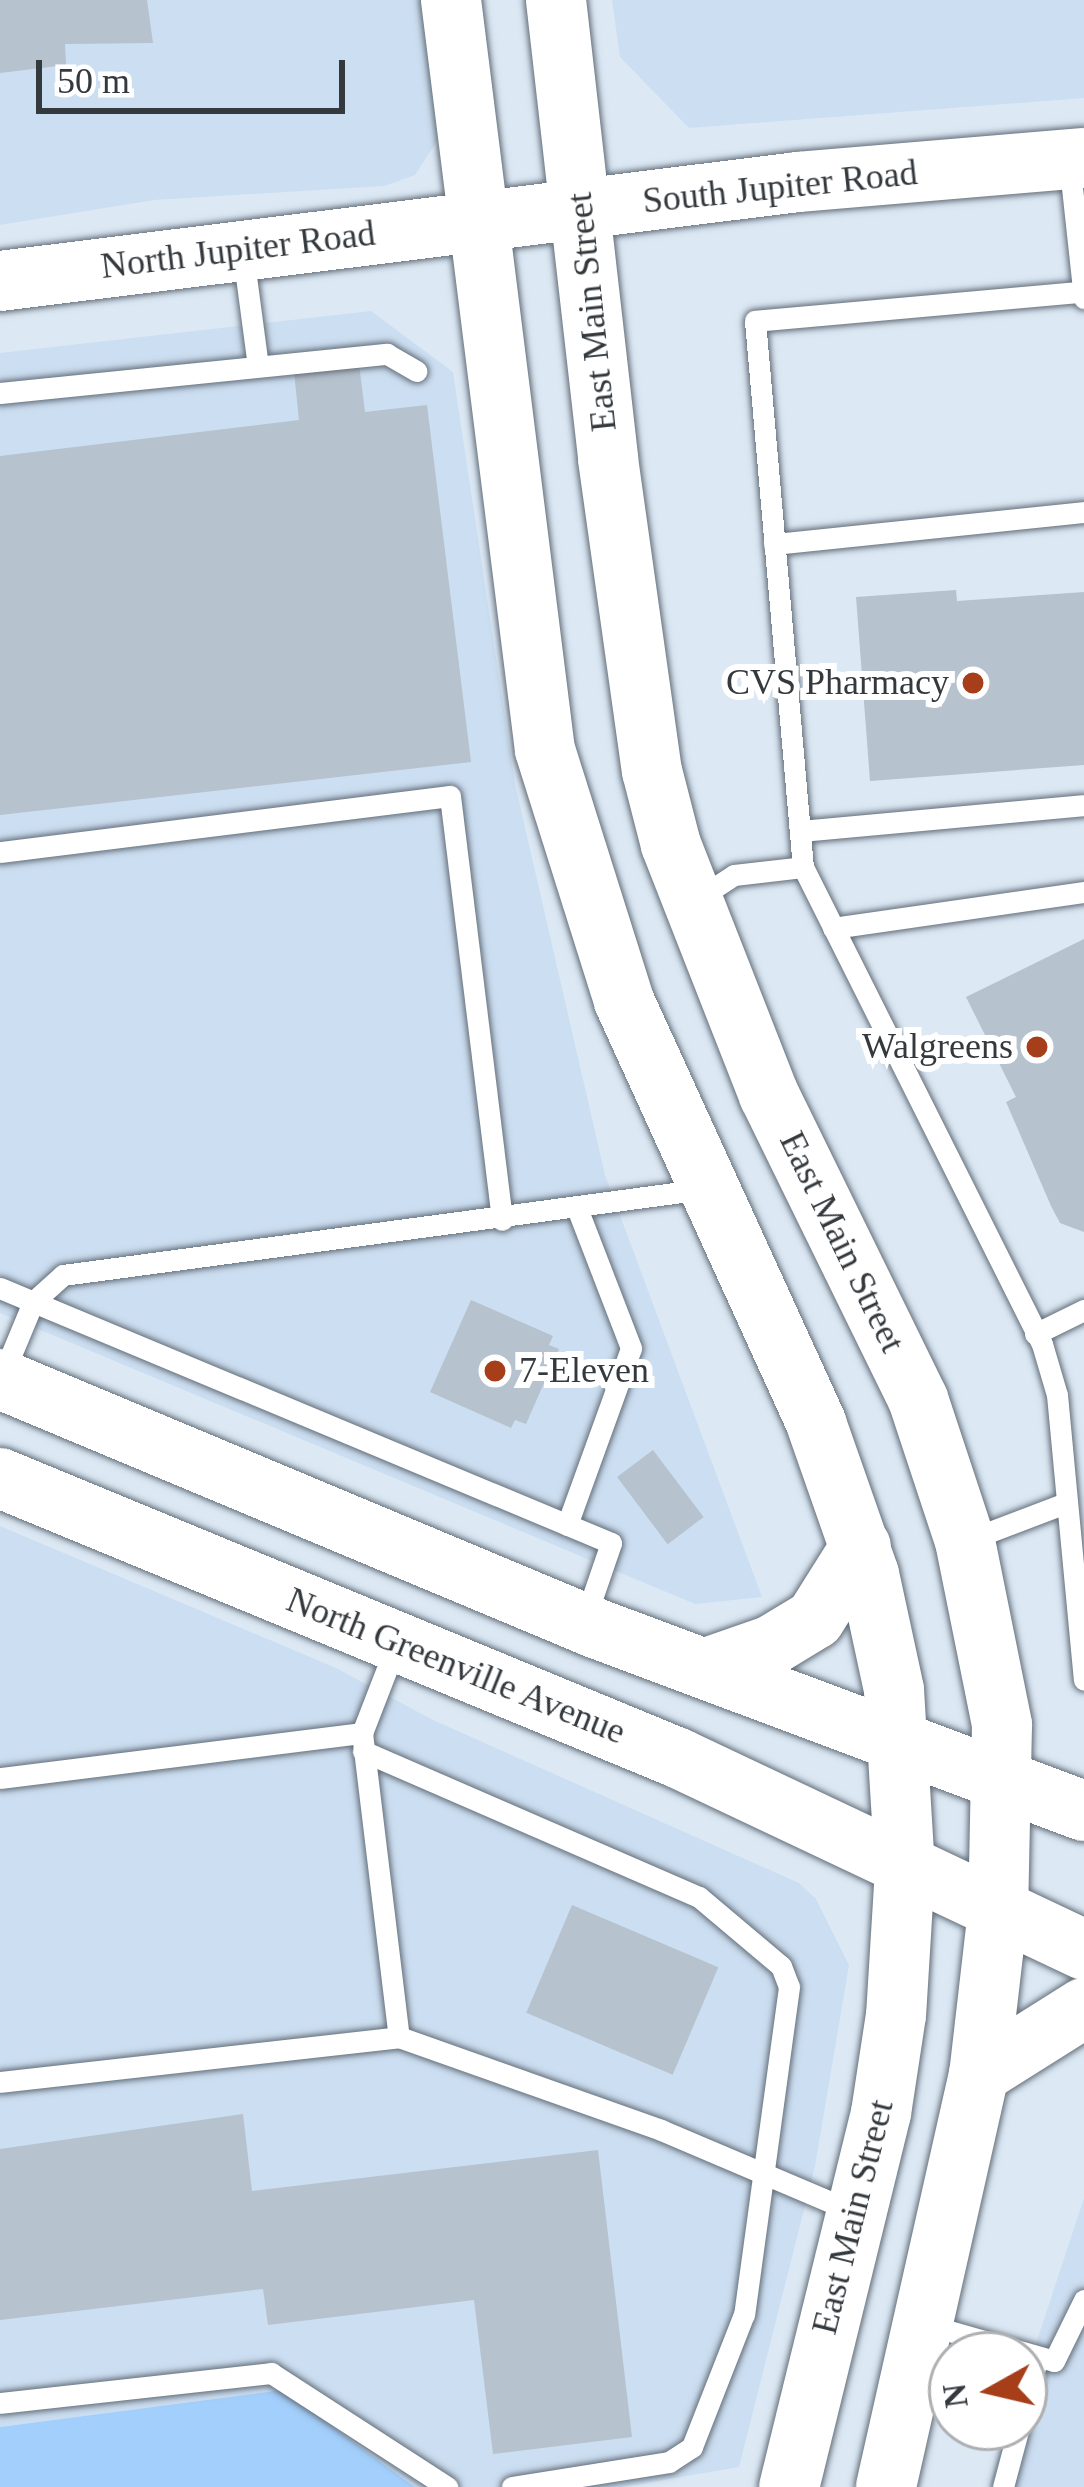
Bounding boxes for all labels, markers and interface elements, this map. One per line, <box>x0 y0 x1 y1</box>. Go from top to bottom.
scale bar <box>42 36 351 110</box>
text: 50 m <box>57 61 130 101</box>
street label: South Jupiter Road <box>641 151 919 223</box>
street label: East Main Street <box>558 190 626 434</box>
street label: North Jupiter Road <box>98 212 378 288</box>
place label: CVS Pharmacy <box>726 661 949 705</box>
marker: CVS Pharmacy <box>960 670 986 696</box>
place label: Walgreens <box>862 1025 1013 1069</box>
marker: Walgreens <box>1024 1034 1050 1060</box>
street label: East Main Street <box>770 1125 914 1359</box>
place label: 7-Eleven <box>519 1349 649 1393</box>
marker: 7-Eleven <box>482 1358 508 1384</box>
street label: North Greenville Avenue <box>280 1578 632 1754</box>
street label: East Main Street <box>803 2095 903 2339</box>
north arrow <box>928 2331 1048 2451</box>
text: N <box>936 2381 975 2410</box>

